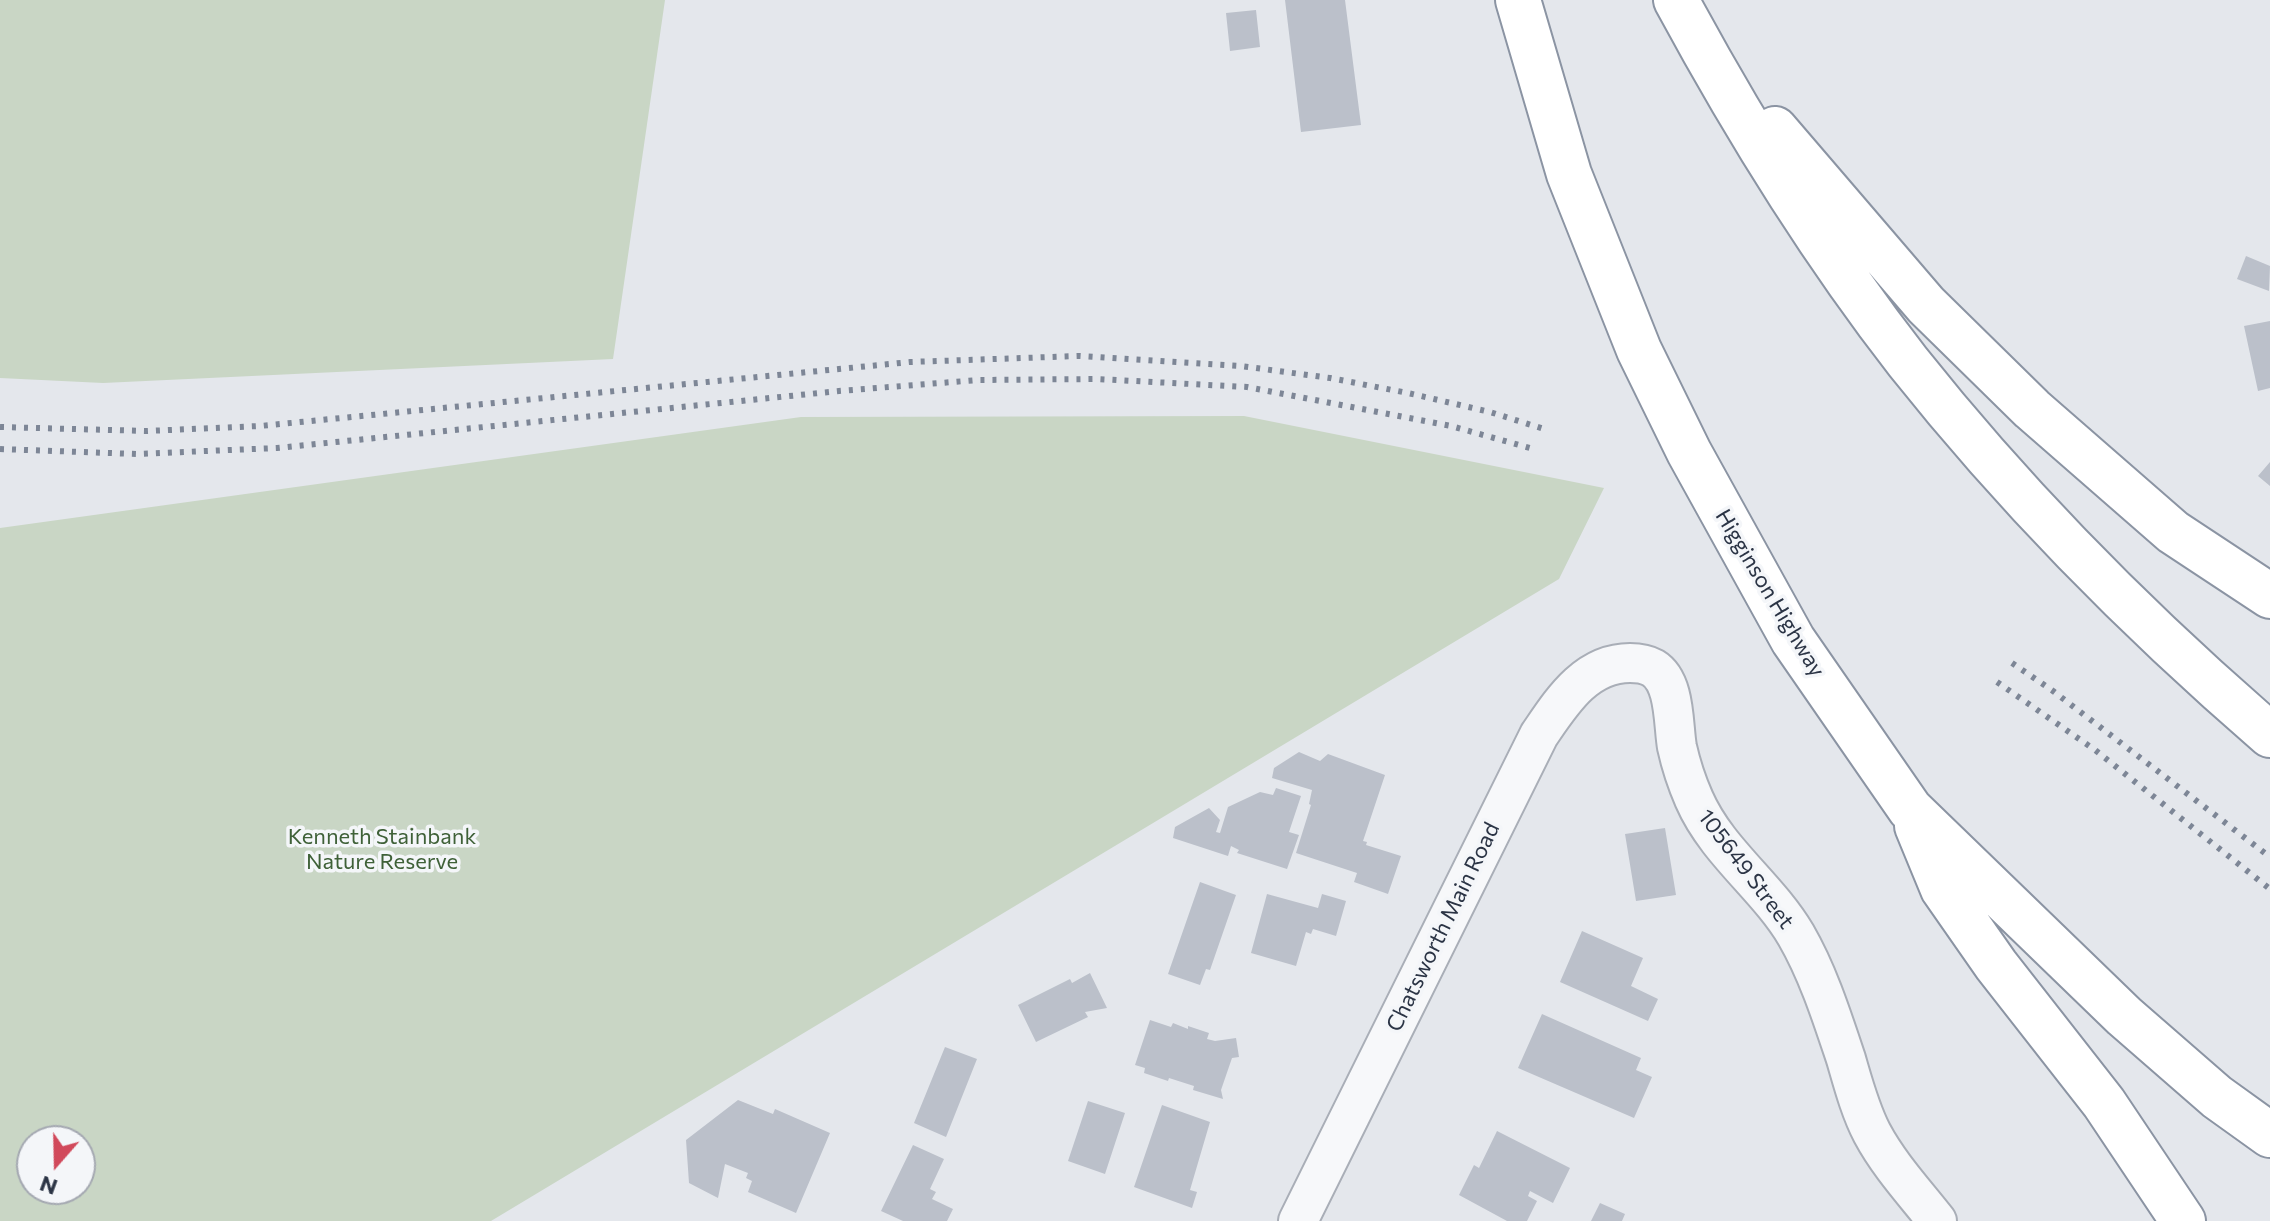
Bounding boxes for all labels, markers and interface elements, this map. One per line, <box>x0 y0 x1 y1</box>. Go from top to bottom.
street label: Higginson Highway <box>1710 504 1830 682</box>
street label: 105649 Street <box>1693 804 1799 934</box>
street label: Chatsworth Main Road <box>1381 818 1505 1036</box>
park label: Kenneth Stainbank Nature Reserve <box>288 824 476 876</box>
north arrow <box>16 1125 96 1205</box>
text: N <box>36 1171 61 1202</box>

